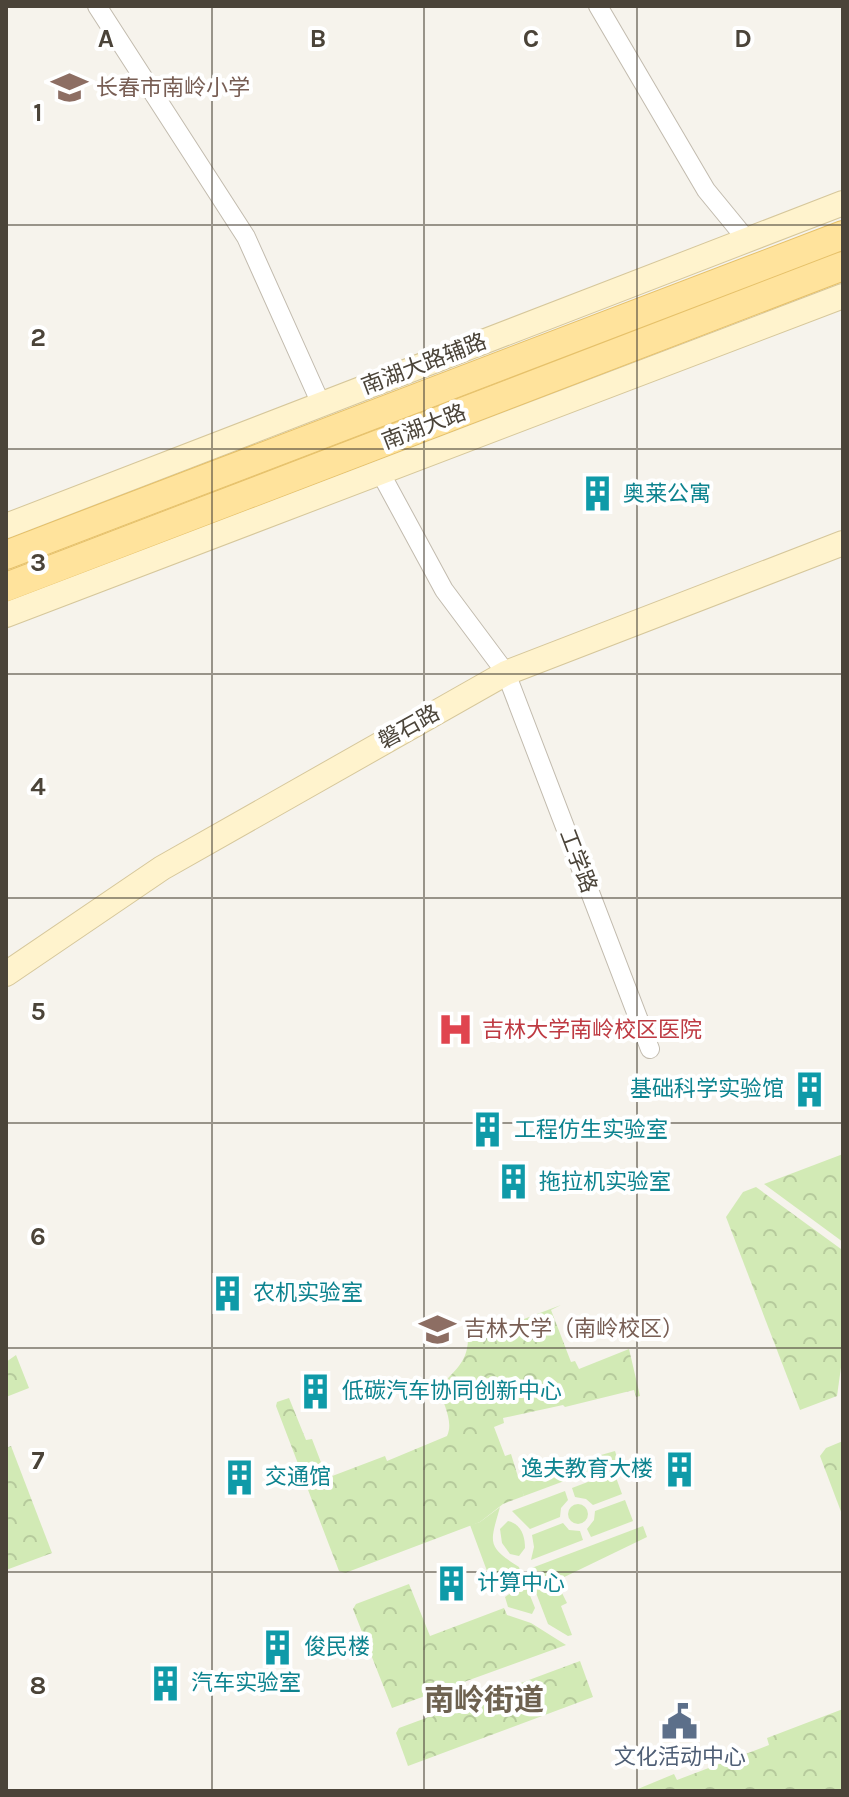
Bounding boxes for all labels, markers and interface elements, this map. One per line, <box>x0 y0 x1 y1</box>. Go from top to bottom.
text: A <box>98 23 114 54</box>
text: B <box>310 23 326 54</box>
text: C <box>523 23 539 54</box>
text: D <box>734 23 752 54</box>
school or university icon: 长春市南岭小学 <box>51 69 89 107</box>
place label: 长春市南岭小学 <box>96 75 250 101</box>
text: 1 <box>33 97 43 128</box>
text: 2 <box>30 322 46 353</box>
street label: 南湖大路辅路 <box>358 328 490 400</box>
street label: 南湖大路 <box>378 399 470 455</box>
building icon: 奥莱公寓 <box>578 475 616 513</box>
place label: 奥莱公寓 <box>623 481 711 507</box>
text: 3 <box>30 547 46 578</box>
street label: 磐石路 <box>374 700 444 754</box>
text: 4 <box>30 771 46 802</box>
street label: 工学路 <box>554 826 602 896</box>
text: 5 <box>30 996 46 1027</box>
hospital icon: 吉林大学南岭校区医院 <box>437 1011 475 1049</box>
place label: 吉林大学南岭校区医院 <box>482 1017 702 1043</box>
building icon: 基础科学实验馆 <box>791 1070 829 1108</box>
place label: 基础科学实验馆 <box>630 1076 784 1102</box>
building icon: 工程仿生实验室 <box>469 1111 507 1149</box>
place label: 工程仿生实验室 <box>514 1117 668 1143</box>
building icon: 拖拉机实验室 <box>494 1163 532 1201</box>
place label: 拖拉机实验室 <box>539 1169 671 1195</box>
text: 6 <box>30 1221 46 1252</box>
building icon: 农机实验室 <box>208 1274 246 1312</box>
place label: 农机实验室 <box>253 1280 363 1306</box>
school or university icon: 吉林大学（南岭校区） <box>419 1310 457 1348</box>
place label: 吉林大学（南岭校区） <box>464 1316 684 1342</box>
building icon: 低碳汽车协同创新中心 <box>297 1372 335 1410</box>
place label: 低碳汽车协同创新中心 <box>342 1378 562 1404</box>
text: 7 <box>32 1445 45 1476</box>
building icon: 逸夫教育大楼 <box>660 1450 698 1488</box>
place label: 逸夫教育大楼 <box>521 1456 653 1482</box>
building icon: 交通馆 <box>220 1458 258 1496</box>
place label: 交通馆 <box>265 1464 331 1490</box>
building icon: 计算中心 <box>432 1564 470 1602</box>
place label: 计算中心 <box>477 1570 565 1596</box>
building icon: 俊民楼 <box>259 1628 297 1666</box>
place label: 俊民楼 <box>304 1634 370 1660</box>
building icon: 汽车实验室 <box>146 1664 184 1702</box>
text: 8 <box>30 1670 46 1701</box>
place label: 汽车实验室 <box>191 1670 301 1696</box>
district label: 南岭街道 <box>424 1682 544 1718</box>
public building icon: 文化活动中心 <box>661 1702 699 1740</box>
place label: 文化活动中心 <box>614 1744 746 1770</box>

